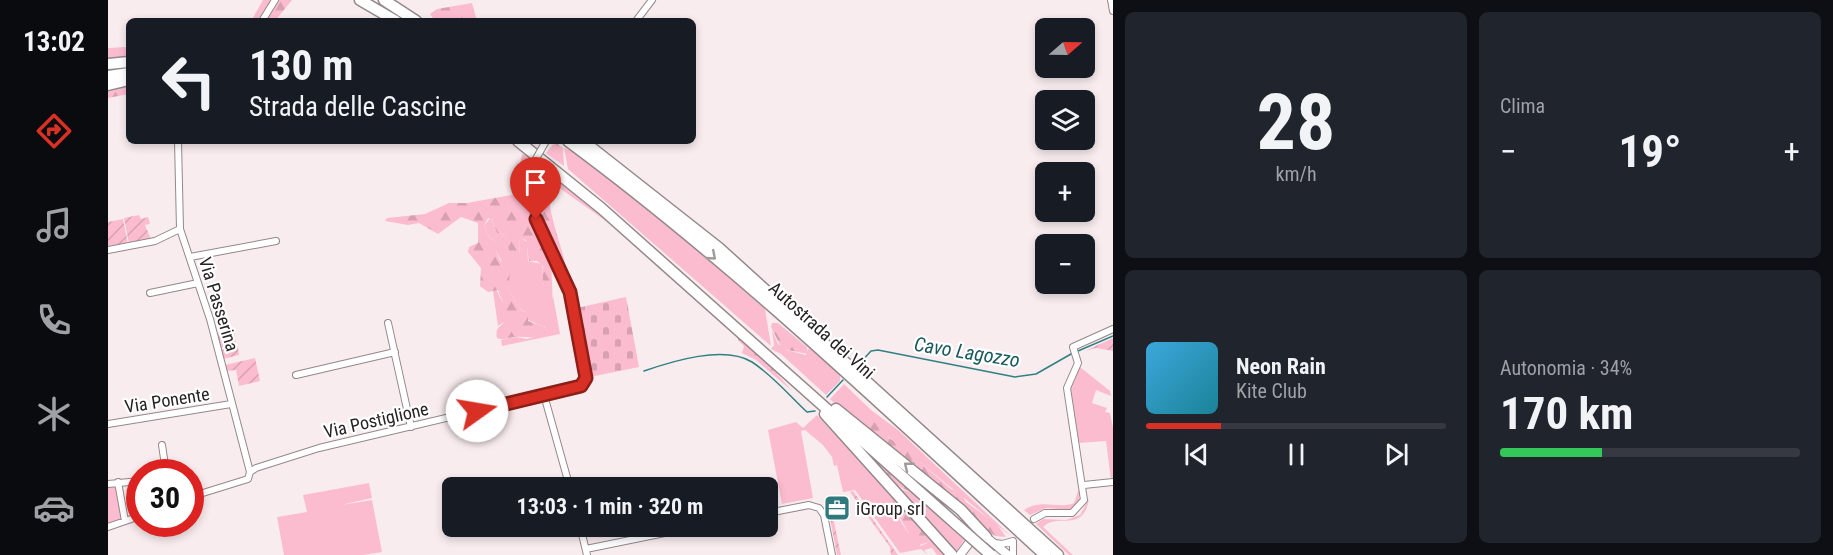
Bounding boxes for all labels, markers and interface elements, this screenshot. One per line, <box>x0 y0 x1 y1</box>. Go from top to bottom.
north arrow <box>1035 18 1095 78</box>
map controls <box>1035 18 1095 294</box>
text: 13:02 <box>23 26 85 58</box>
text: 130 m <box>249 41 354 90</box>
icon: left <box>150 42 228 120</box>
text: 28 <box>1257 77 1335 168</box>
button: layers <box>1035 90 1095 150</box>
text: Strada delle Cascine <box>249 91 466 123</box>
text: Clima <box>1500 94 1545 118</box>
icon: directions <box>33 110 75 152</box>
text: 19° <box>1619 125 1682 178</box>
text: − <box>1500 132 1517 171</box>
text: + <box>1784 132 1800 171</box>
pin <box>510 157 561 219</box>
button: + <box>1035 162 1095 222</box>
text: km/h <box>1275 162 1317 186</box>
icon: arrive <box>519 166 552 199</box>
icon: music <box>33 204 75 246</box>
button: − <box>1035 234 1095 294</box>
one-way arrow <box>705 249 716 260</box>
street label: Via Passerina <box>195 254 243 354</box>
street label: Autostrada dei Vini <box>765 277 879 383</box>
icon: phone <box>33 299 75 341</box>
water label: Cavo Lagozzo <box>912 332 1022 372</box>
text: Neon Rain <box>1236 354 1326 379</box>
text: Autonomia · 34% <box>1500 356 1632 380</box>
position arrow <box>445 379 509 443</box>
text: Kite Club <box>1236 379 1307 403</box>
street label: Via Ponente <box>123 383 211 417</box>
text: 170 km <box>1500 387 1633 440</box>
icon: climate <box>33 393 75 435</box>
street label: Via Postiglione <box>322 398 430 442</box>
icon: previous <box>1180 438 1213 471</box>
icon: pause <box>1280 438 1313 471</box>
icon: next <box>1380 438 1413 471</box>
speed limit sign: 30 <box>126 459 204 537</box>
one-way arrow <box>904 462 915 473</box>
icon: car <box>33 487 75 529</box>
office icon: iGroup srl <box>822 493 852 523</box>
text: 13:03 · 1 min · 320 m <box>517 494 703 519</box>
place label: iGroup srl <box>856 498 925 519</box>

